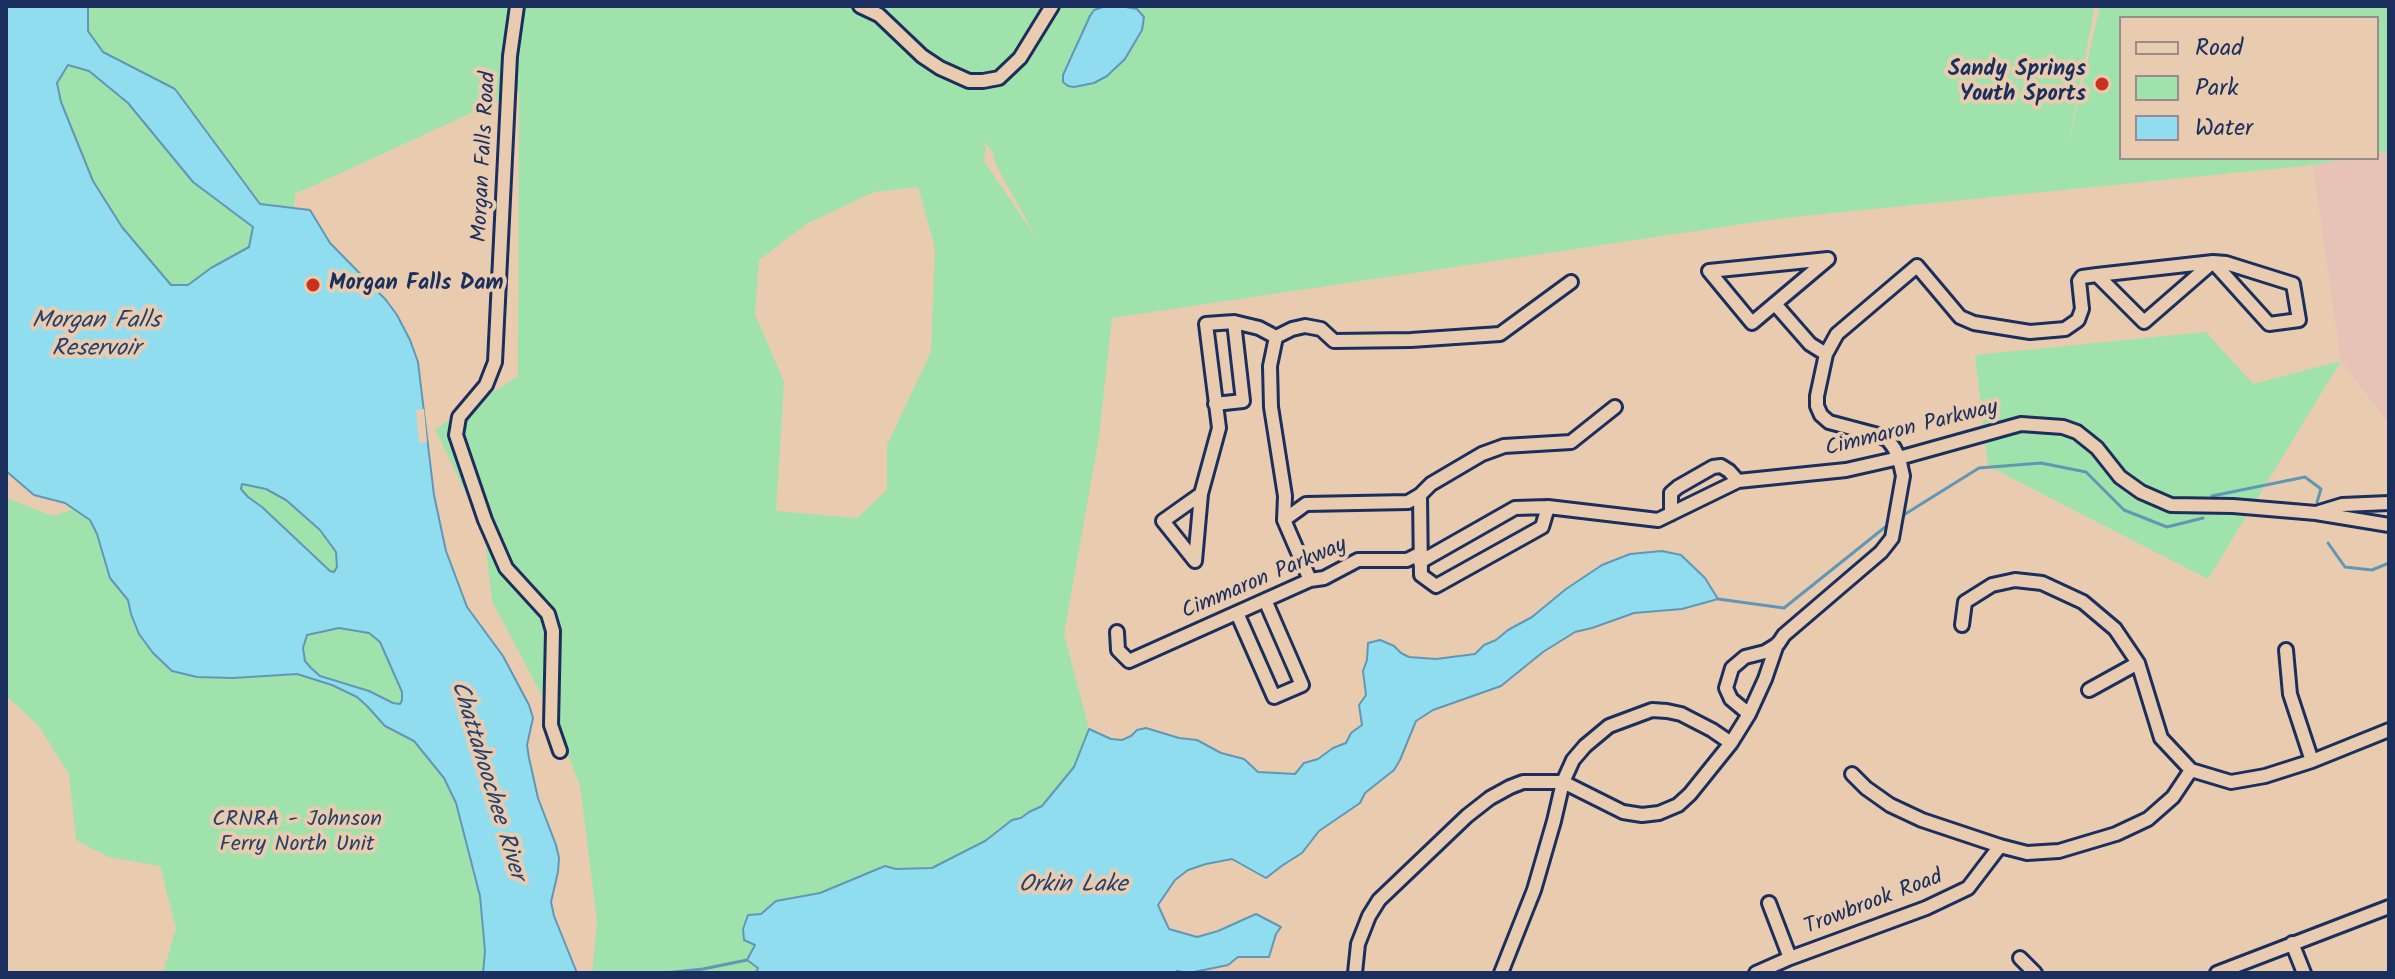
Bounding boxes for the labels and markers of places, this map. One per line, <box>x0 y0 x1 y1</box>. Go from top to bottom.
place label: Sandy Springs Youth Sports <box>1948 58 2086 110</box>
marker: Sandy Springs Youth Sports <box>2093 75 2111 93</box>
place label: Morgan Falls Dam <box>329 272 504 298</box>
marker: Morgan Falls Dam <box>304 276 322 294</box>

